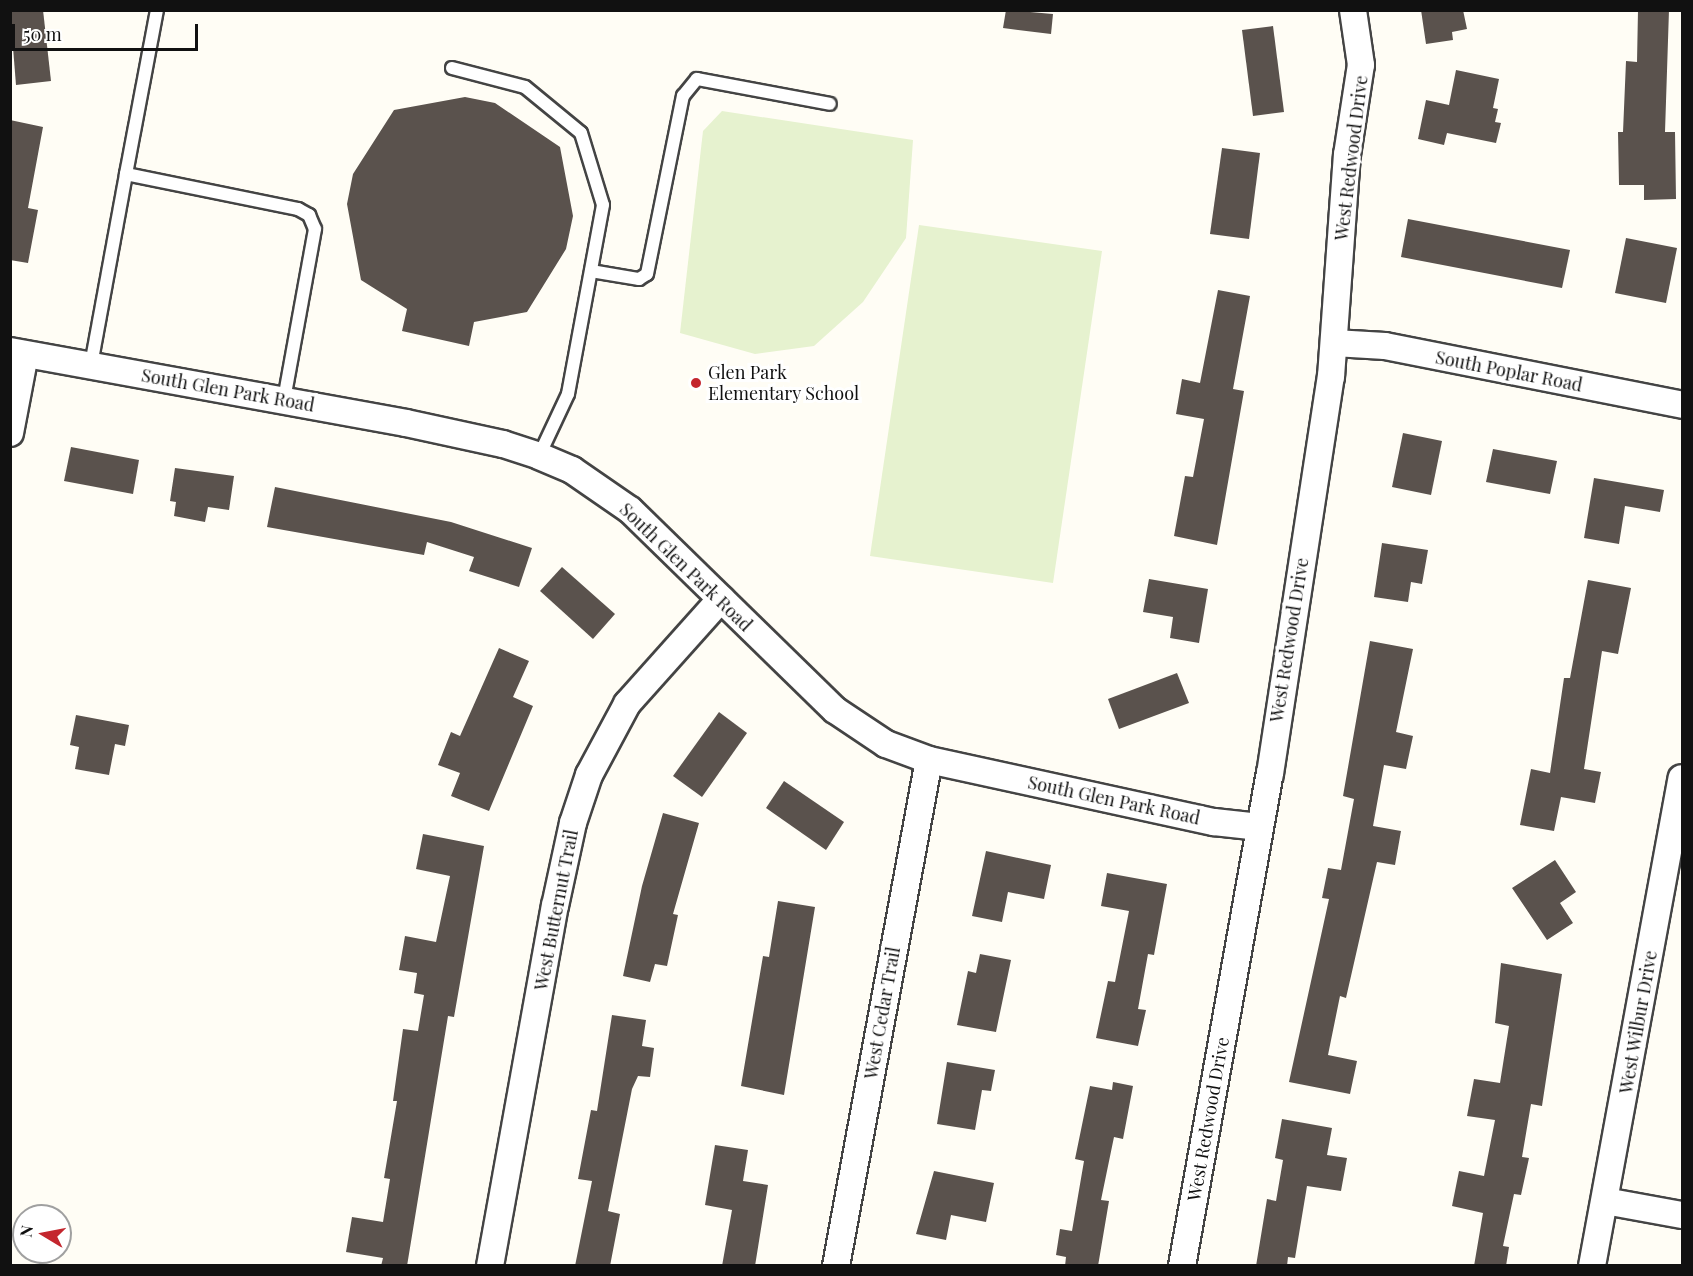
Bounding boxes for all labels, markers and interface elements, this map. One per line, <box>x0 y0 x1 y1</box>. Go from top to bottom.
scale bar <box>15 12 201 50</box>
text: 50 m <box>23 22 62 46</box>
street label: West Redwood Drive <box>1330 74 1372 242</box>
street label: South Poplar Road <box>1433 346 1585 396</box>
place label: Glen Park Elementary School <box>708 362 860 404</box>
street label: South Glen Park Road <box>140 364 316 416</box>
marker: Glen Park Elementary School <box>689 376 703 390</box>
street label: South Glen Park Road <box>615 498 757 636</box>
street label: West Redwood Drive <box>1265 556 1313 724</box>
street label: South Glen Park Road <box>1026 771 1202 829</box>
street label: West Butternut Trail <box>530 827 582 993</box>
street label: West Cedar Trail <box>860 945 904 1081</box>
street label: West Wilbur Drive <box>1615 948 1661 1096</box>
street label: West Redwood Drive <box>1183 1035 1233 1203</box>
north arrow <box>12 1204 72 1264</box>
text: N <box>14 1224 37 1239</box>

